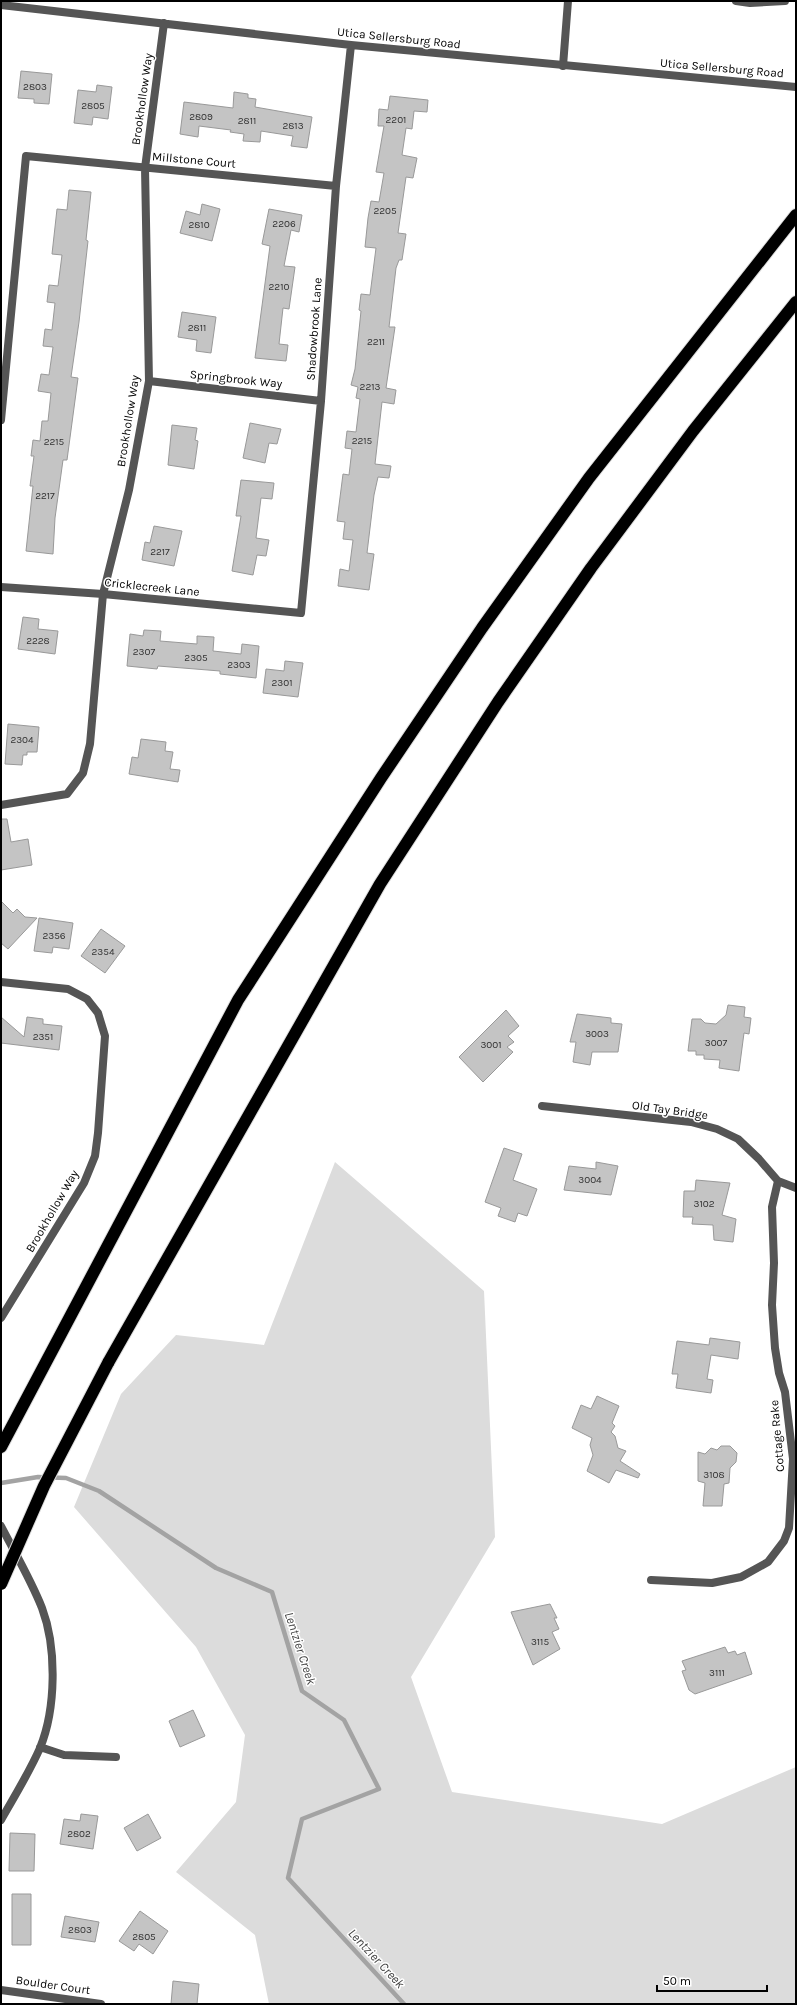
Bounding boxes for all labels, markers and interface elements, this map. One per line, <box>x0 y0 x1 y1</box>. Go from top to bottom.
street label: Utica Sellersburg Road <box>336 25 462 51</box>
street label: Brookhollow Way <box>129 52 155 146</box>
street label: Utica Sellersburg Road <box>659 56 785 80</box>
house number: 2803 <box>23 81 47 93</box>
house number: 2805 <box>81 100 105 112</box>
house number: 2809 <box>189 111 213 123</box>
house number: 2201 <box>386 114 406 126</box>
house number: 2811 <box>238 115 256 127</box>
house number: 2813 <box>282 120 304 132</box>
street label: Millstone Court <box>151 149 237 171</box>
house number: 2205 <box>373 205 397 217</box>
house number: 2206 <box>272 218 296 230</box>
house number: 2810 <box>188 219 210 231</box>
street label: Shadowbrook Lane <box>303 277 325 381</box>
house number: 2210 <box>269 281 289 293</box>
house number: 2811 <box>188 322 206 334</box>
house number: 2211 <box>367 336 385 348</box>
street label: Springbrook Way <box>189 367 283 391</box>
street label: Brookhollow Way <box>114 374 142 468</box>
house number: 2213 <box>360 381 380 393</box>
house number: 2215 <box>352 435 373 447</box>
house number: 2215 <box>44 436 65 448</box>
house number: 2217 <box>35 490 55 502</box>
house number: 2217 <box>150 546 170 558</box>
street label: Cricklecreek Lane <box>104 575 200 599</box>
house number: 2228 <box>26 635 50 647</box>
house number: 2307 <box>133 646 155 658</box>
house number: 2305 <box>184 652 208 664</box>
house number: 2303 <box>227 659 251 671</box>
house number: 2301 <box>272 677 292 689</box>
house number: 2304 <box>10 734 34 746</box>
house number: 2356 <box>42 930 66 942</box>
house number: 2354 <box>92 946 115 958</box>
house number: 3003 <box>585 1028 609 1040</box>
house number: 2351 <box>33 1031 53 1043</box>
house number: 3007 <box>705 1037 728 1049</box>
house number: 3001 <box>480 1039 502 1051</box>
street label: Old Tay Bridge <box>631 1098 709 1122</box>
street label: Brookhollow Way <box>23 1167 81 1255</box>
house number: 3004 <box>578 1174 602 1186</box>
house number: 3102 <box>694 1198 715 1210</box>
street label: Cottage Rake <box>767 1399 787 1473</box>
house number: 3108 <box>703 1469 725 1481</box>
water label: Lentzier Creek <box>282 1610 319 1687</box>
house number: 3115 <box>531 1636 549 1648</box>
house number: 3111 <box>709 1667 725 1679</box>
house number: 2802 <box>67 1828 91 1840</box>
house number: 2803 <box>68 1924 92 1936</box>
water label: Lentzier Creek <box>345 1926 408 1991</box>
house number: 2805 <box>132 1931 156 1943</box>
scale bar <box>657 1967 767 1993</box>
street label: Boulder Court <box>15 1973 92 1997</box>
text: 50 m <box>663 1974 691 1988</box>

